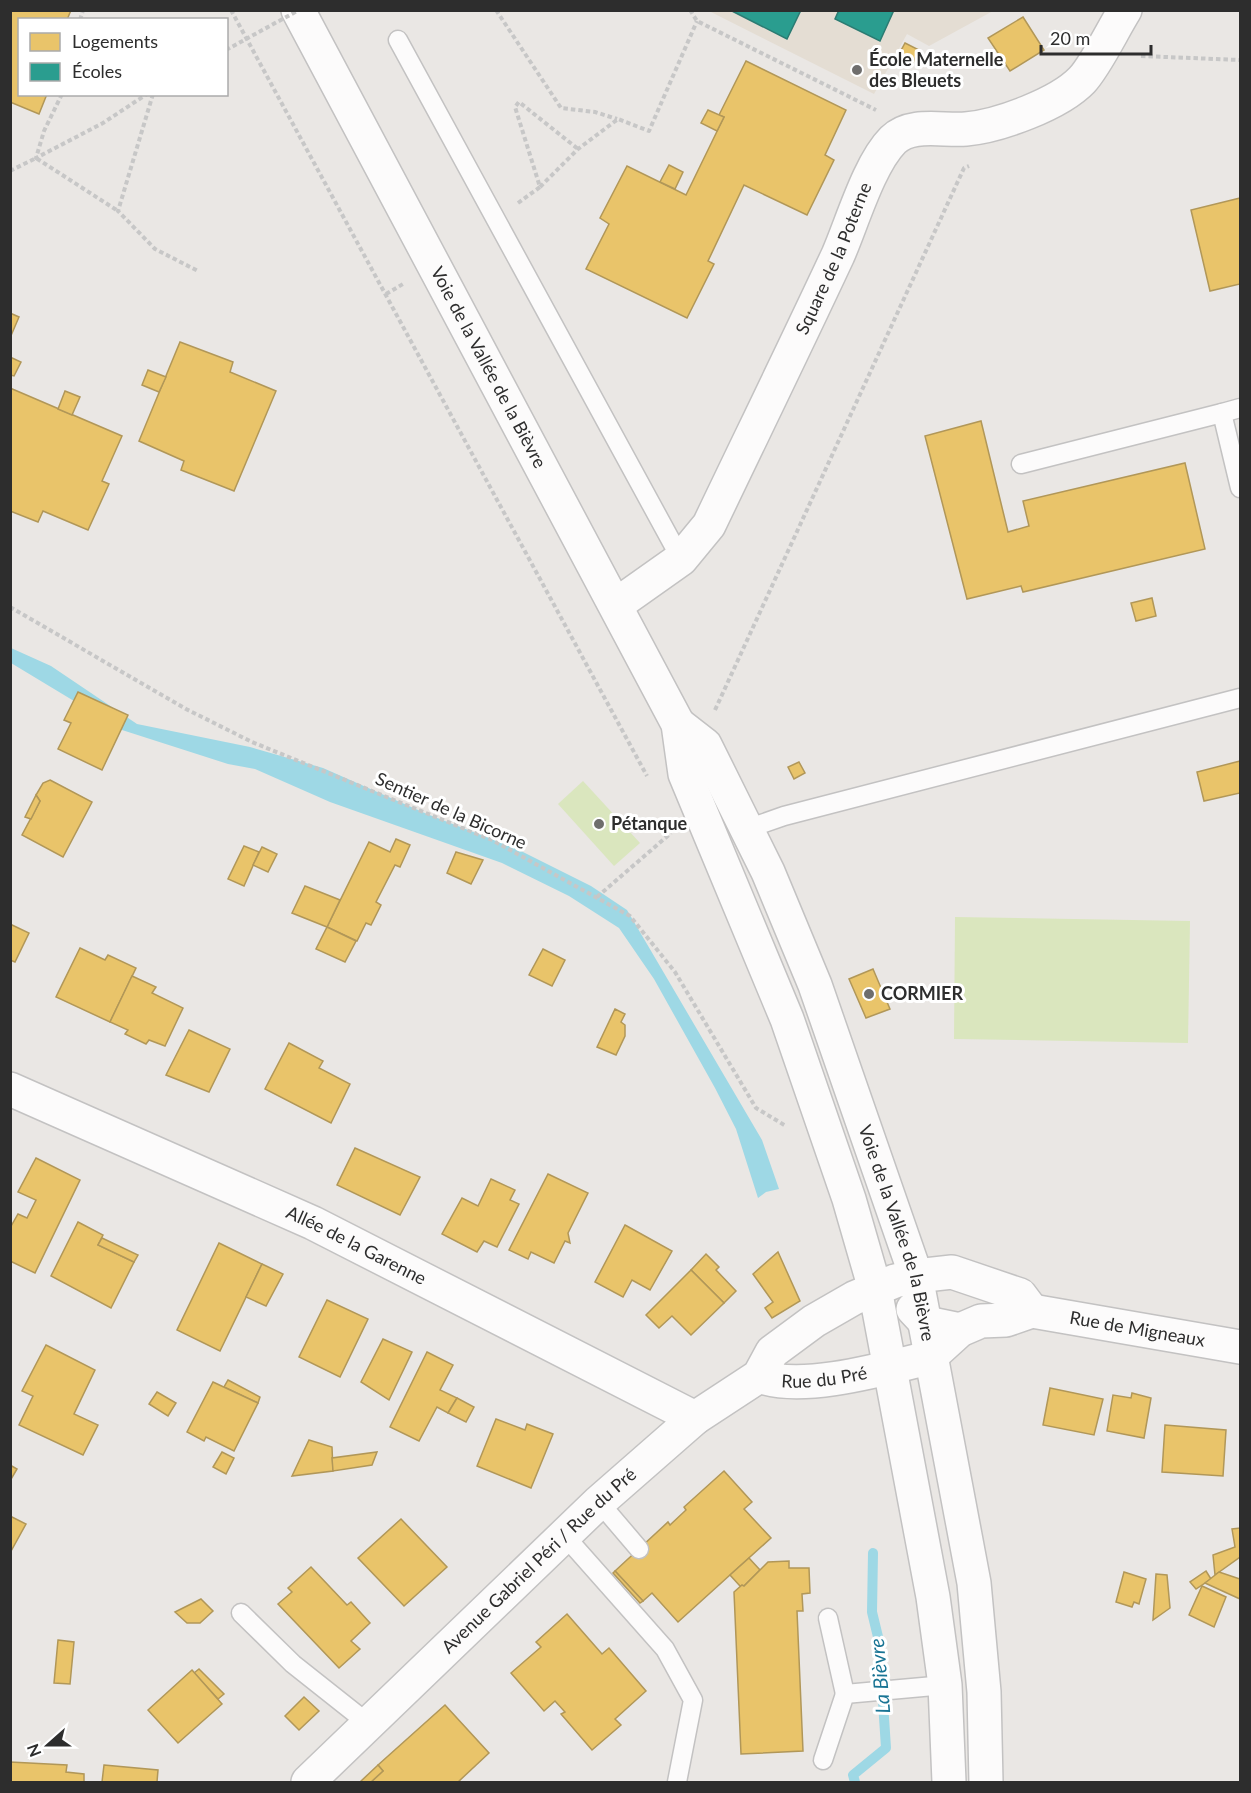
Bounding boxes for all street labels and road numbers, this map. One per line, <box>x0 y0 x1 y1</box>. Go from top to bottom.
street label: Square de la Poterne <box>790 179 876 338</box>
street label: Voie de la Vallée de la Bièvre <box>427 263 552 472</box>
street label: Sentier de la Bicorne <box>372 767 530 853</box>
street label: Voie de la Vallée de la Bièvre <box>854 1122 940 1343</box>
street label: Allée de la Garenne <box>283 1201 430 1289</box>
street label: Rue de Migneaux <box>1068 1306 1207 1351</box>
street label: Rue du Pré <box>781 1361 869 1392</box>
street label: Avenue Gabriel Péri / Rue du Pré <box>437 1463 640 1657</box>

